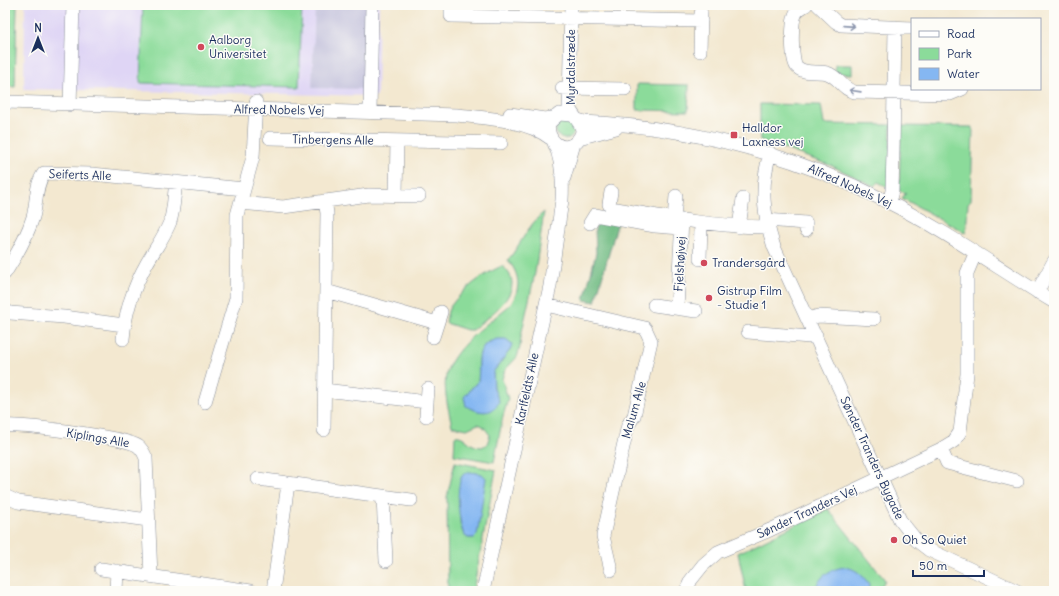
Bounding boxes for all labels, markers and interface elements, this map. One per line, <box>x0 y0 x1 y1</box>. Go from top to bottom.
north arrow <box>18 18 58 58</box>
legend <box>911 18 1041 90</box>
text: N <box>34 21 42 35</box>
one-way arrow <box>842 22 855 29</box>
text: Road <box>947 26 975 41</box>
street label: Myrdalstræde <box>563 29 578 105</box>
place label: Aalborg Universitet <box>209 32 266 61</box>
marker: Aalborg Universitet <box>196 42 206 52</box>
text: Park <box>947 46 972 61</box>
text: Water <box>947 66 980 81</box>
one-way arrow <box>849 87 862 95</box>
street label: Alfred Nobels Vej <box>234 101 324 118</box>
place label: Halldor Laxness vej <box>742 120 803 149</box>
marker: Halldor Laxness vej <box>729 130 739 140</box>
street label: Tinbergens Alle <box>292 131 374 148</box>
street label: Alfred Nobels Vej <box>806 160 895 211</box>
street label: Seiferts Alle <box>48 166 112 183</box>
street label: Fjelshøjvej <box>671 236 688 292</box>
place label: Trandersgård <box>712 255 785 270</box>
marker: Trandersgård <box>699 258 709 268</box>
place label: Gistrup Film - Studie 1 <box>717 283 783 312</box>
marker: Gistrup Film - Studie 1 <box>704 293 714 303</box>
street label: Karlfeldts Alle <box>512 351 541 426</box>
street label: Malum Alle <box>618 379 649 440</box>
street label: Sønder Tranders Bygade <box>837 394 908 522</box>
street label: Kiplings Alle <box>65 425 131 450</box>
street label: Sønder Tranders Vej <box>754 482 859 541</box>
place label: Oh So Quiet <box>902 532 967 547</box>
marker: Oh So Quiet <box>889 535 899 545</box>
scale bar <box>913 552 984 578</box>
text: 50 m <box>919 558 948 573</box>

